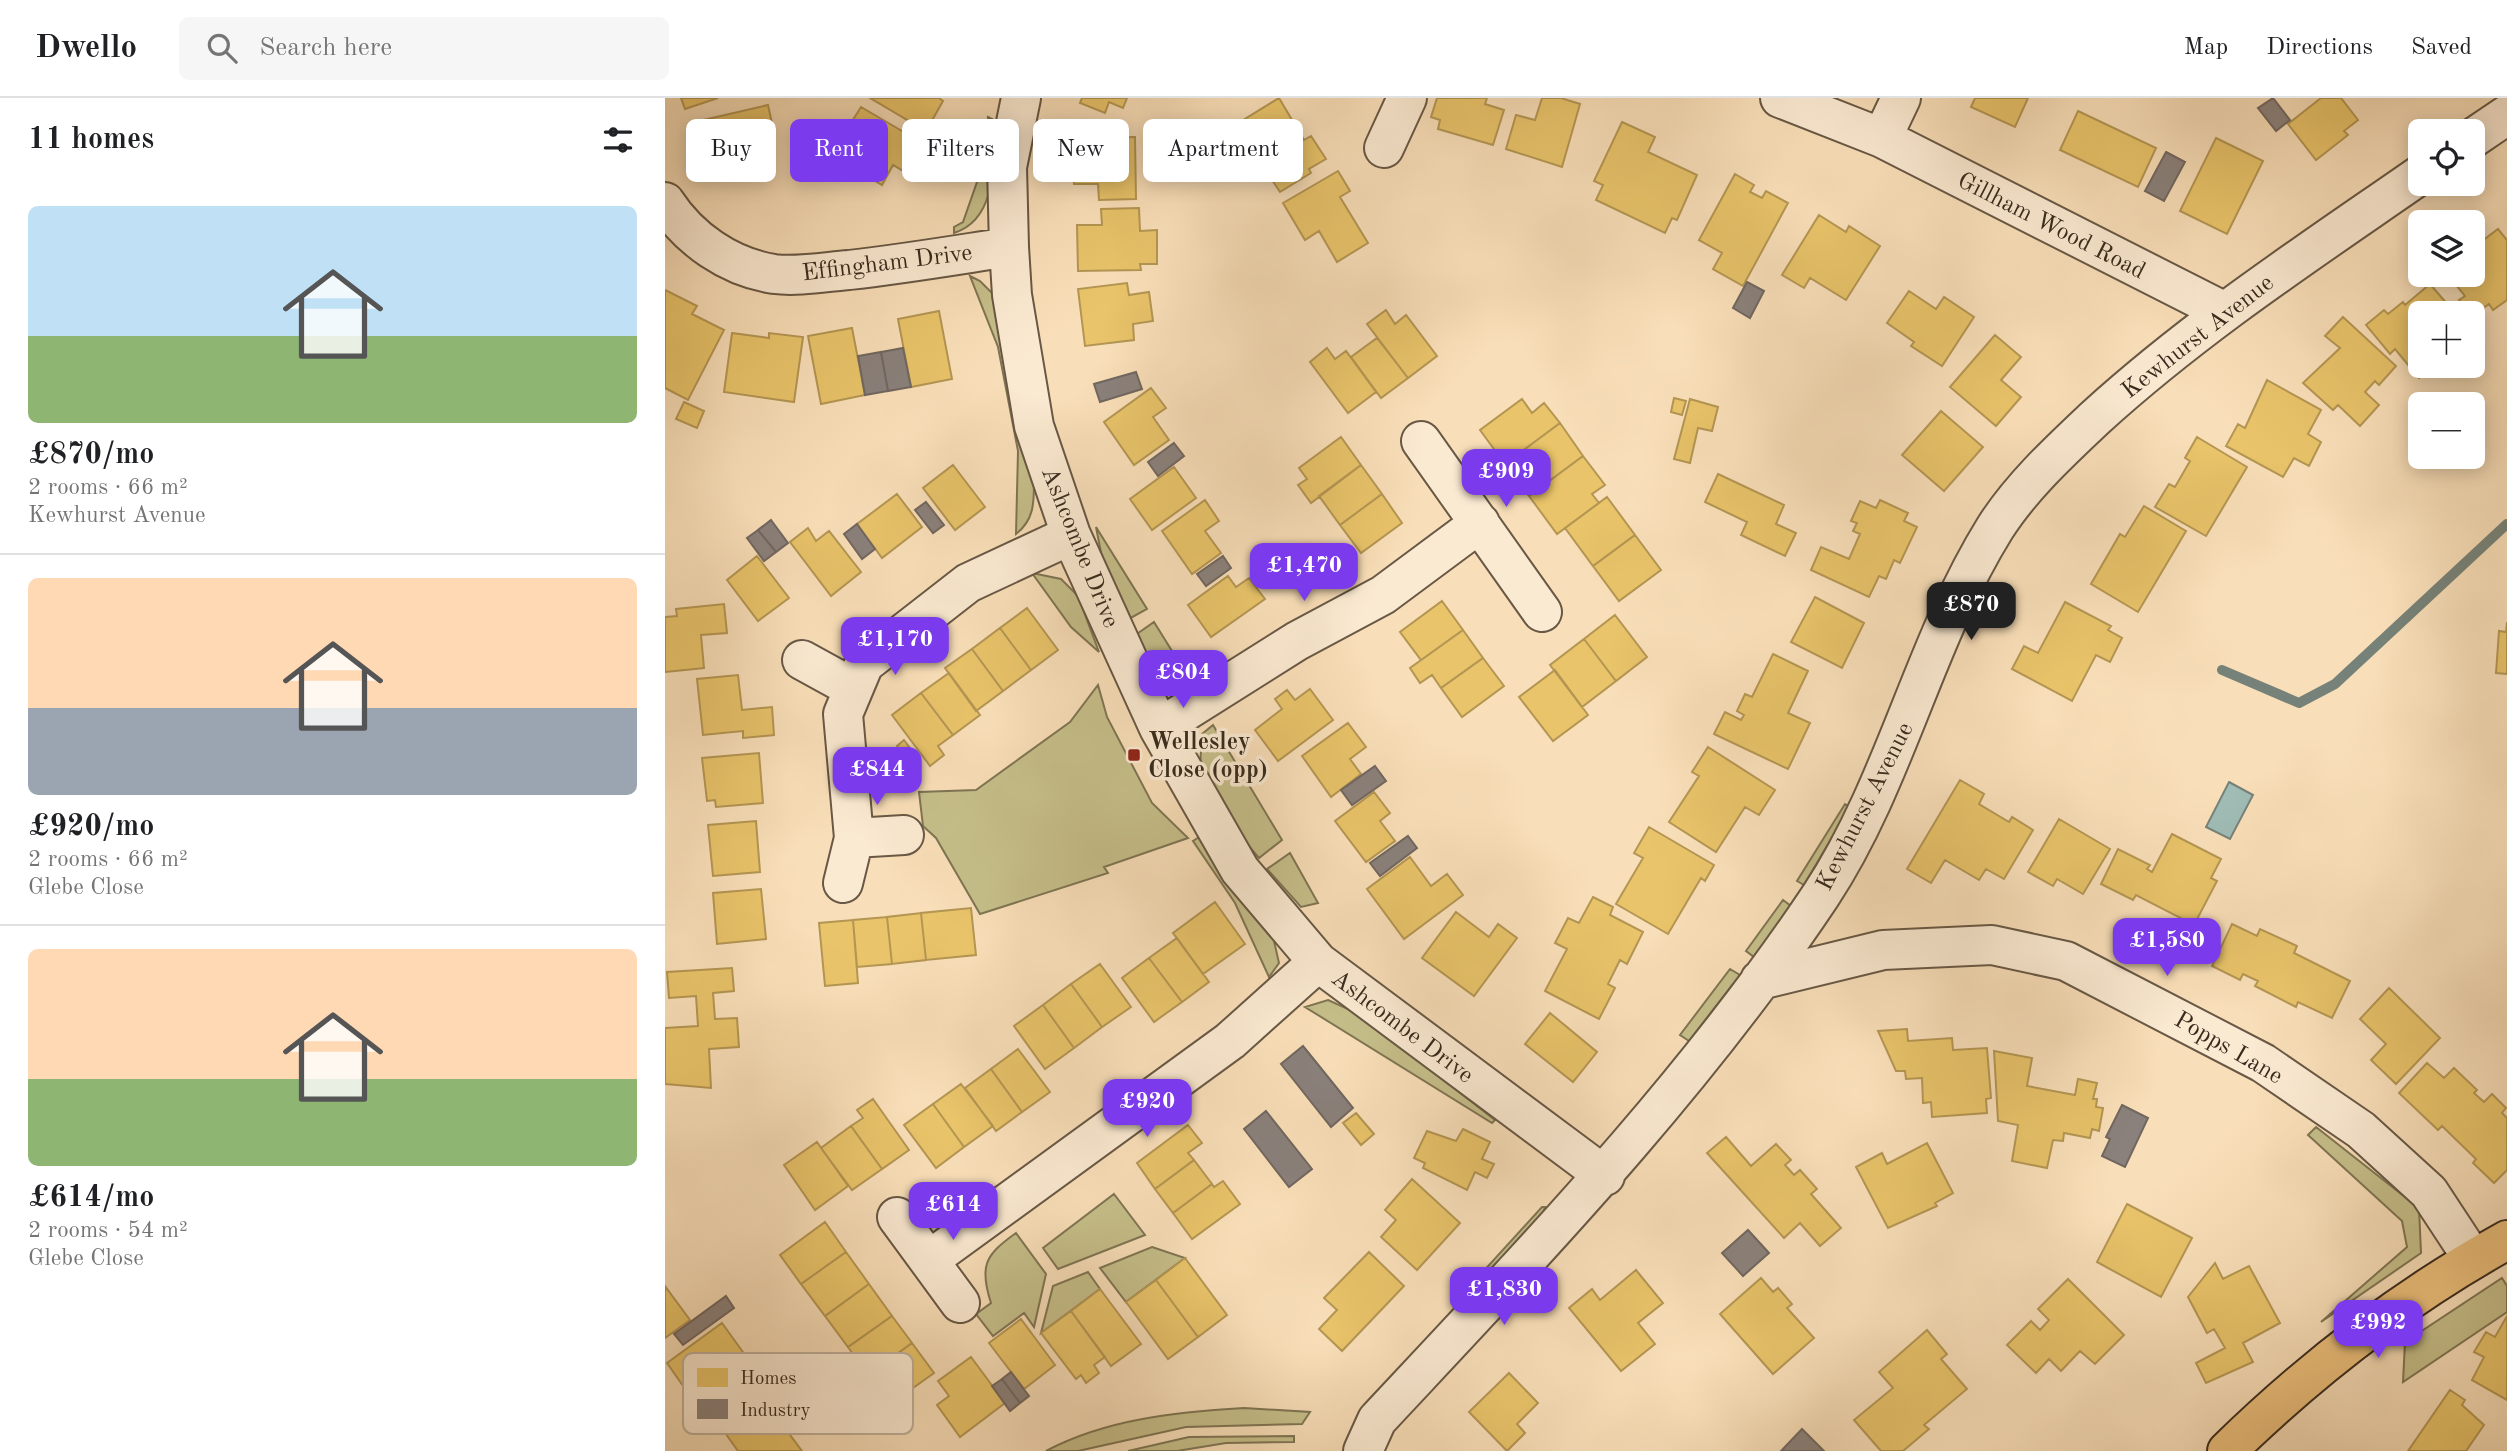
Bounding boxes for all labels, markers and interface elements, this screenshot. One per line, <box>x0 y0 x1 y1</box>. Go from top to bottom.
search box <box>179 17 669 80</box>
icon: search <box>203 29 241 67</box>
text: Dwello <box>35 32 137 65</box>
text: Search here <box>259 35 392 61</box>
text: Map <box>2184 36 2228 60</box>
text: Directions <box>2266 36 2373 60</box>
text: Saved <box>2411 36 2472 60</box>
chip: Buy <box>686 119 776 182</box>
chip: Rent <box>790 119 888 182</box>
chip: Filters <box>902 119 1019 182</box>
chip: New <box>1033 119 1129 182</box>
chip: Apartment <box>1143 119 1303 182</box>
map controls <box>2408 119 2485 469</box>
button: locate <box>2408 119 2485 196</box>
icon: filters <box>599 121 637 159</box>
text: 11 homes <box>28 125 154 155</box>
street label: Gillham Wood Road <box>1953 169 2149 285</box>
button: layers <box>2408 210 2485 287</box>
street label: Effingham Drive <box>801 242 974 286</box>
icon: home <box>270 251 396 377</box>
street label: Kewhurst Avenue <box>2118 271 2279 404</box>
button: + <box>2408 301 2485 378</box>
button: − <box>2408 392 2485 469</box>
text: £870/mo <box>28 440 154 470</box>
pin: £909 <box>1465 450 1547 509</box>
text: £909 <box>1478 460 1534 483</box>
street label: Ashcombe Drive <box>1036 464 1122 631</box>
text: 2 rooms · 66 m² <box>28 476 188 499</box>
text: Kewhurst Avenue <box>28 504 206 527</box>
pin: £1,470 <box>1247 544 1361 603</box>
text: £1,470 <box>1266 554 1342 577</box>
pin: £870 <box>1930 582 2012 642</box>
text: £870 <box>1943 593 1999 616</box>
pin: £1,170 <box>838 618 952 677</box>
icon: home <box>270 623 396 749</box>
text: £1,170 <box>857 628 933 651</box>
pin: £804 <box>1142 650 1224 710</box>
text: £804 <box>1155 661 1211 684</box>
street label: Kewhurst Avenue <box>1813 719 1919 895</box>
place label: Wellesley Close (opp) <box>1148 731 1268 783</box>
marker: Wellesley Close (opp) <box>1126 747 1142 763</box>
pin: £844 <box>836 748 918 807</box>
text: £844 <box>849 758 905 781</box>
text: £920/mo <box>28 812 154 842</box>
text: 2 rooms · 66 m² <box>28 848 188 871</box>
text: Glebe Close <box>28 876 144 899</box>
pin: £1,580 <box>2110 918 2224 978</box>
text: £1,580 <box>2129 929 2205 952</box>
street label: Ashcombe Drive <box>1326 967 1477 1089</box>
icon: home <box>270 994 396 1120</box>
street label: Popps Lane <box>2170 1008 2286 1089</box>
pin: £920 <box>1106 1080 1188 1139</box>
text: £920 <box>1119 1090 1175 1113</box>
pin: £614 <box>912 1182 994 1242</box>
text: £614/mo <box>28 1183 154 1213</box>
text: £614 <box>925 1193 981 1216</box>
text: 2 rooms · 54 m² <box>28 1219 188 1242</box>
text: Glebe Close <box>28 1247 144 1270</box>
pin: £1,830 <box>1447 1268 1561 1327</box>
text: £1,830 <box>1466 1278 1542 1301</box>
pin: £992 <box>2337 1300 2419 1360</box>
text: £992 <box>2350 1311 2406 1334</box>
legend <box>683 1353 913 1434</box>
text: Homes <box>740 1370 796 1389</box>
text: Industry <box>740 1402 811 1421</box>

